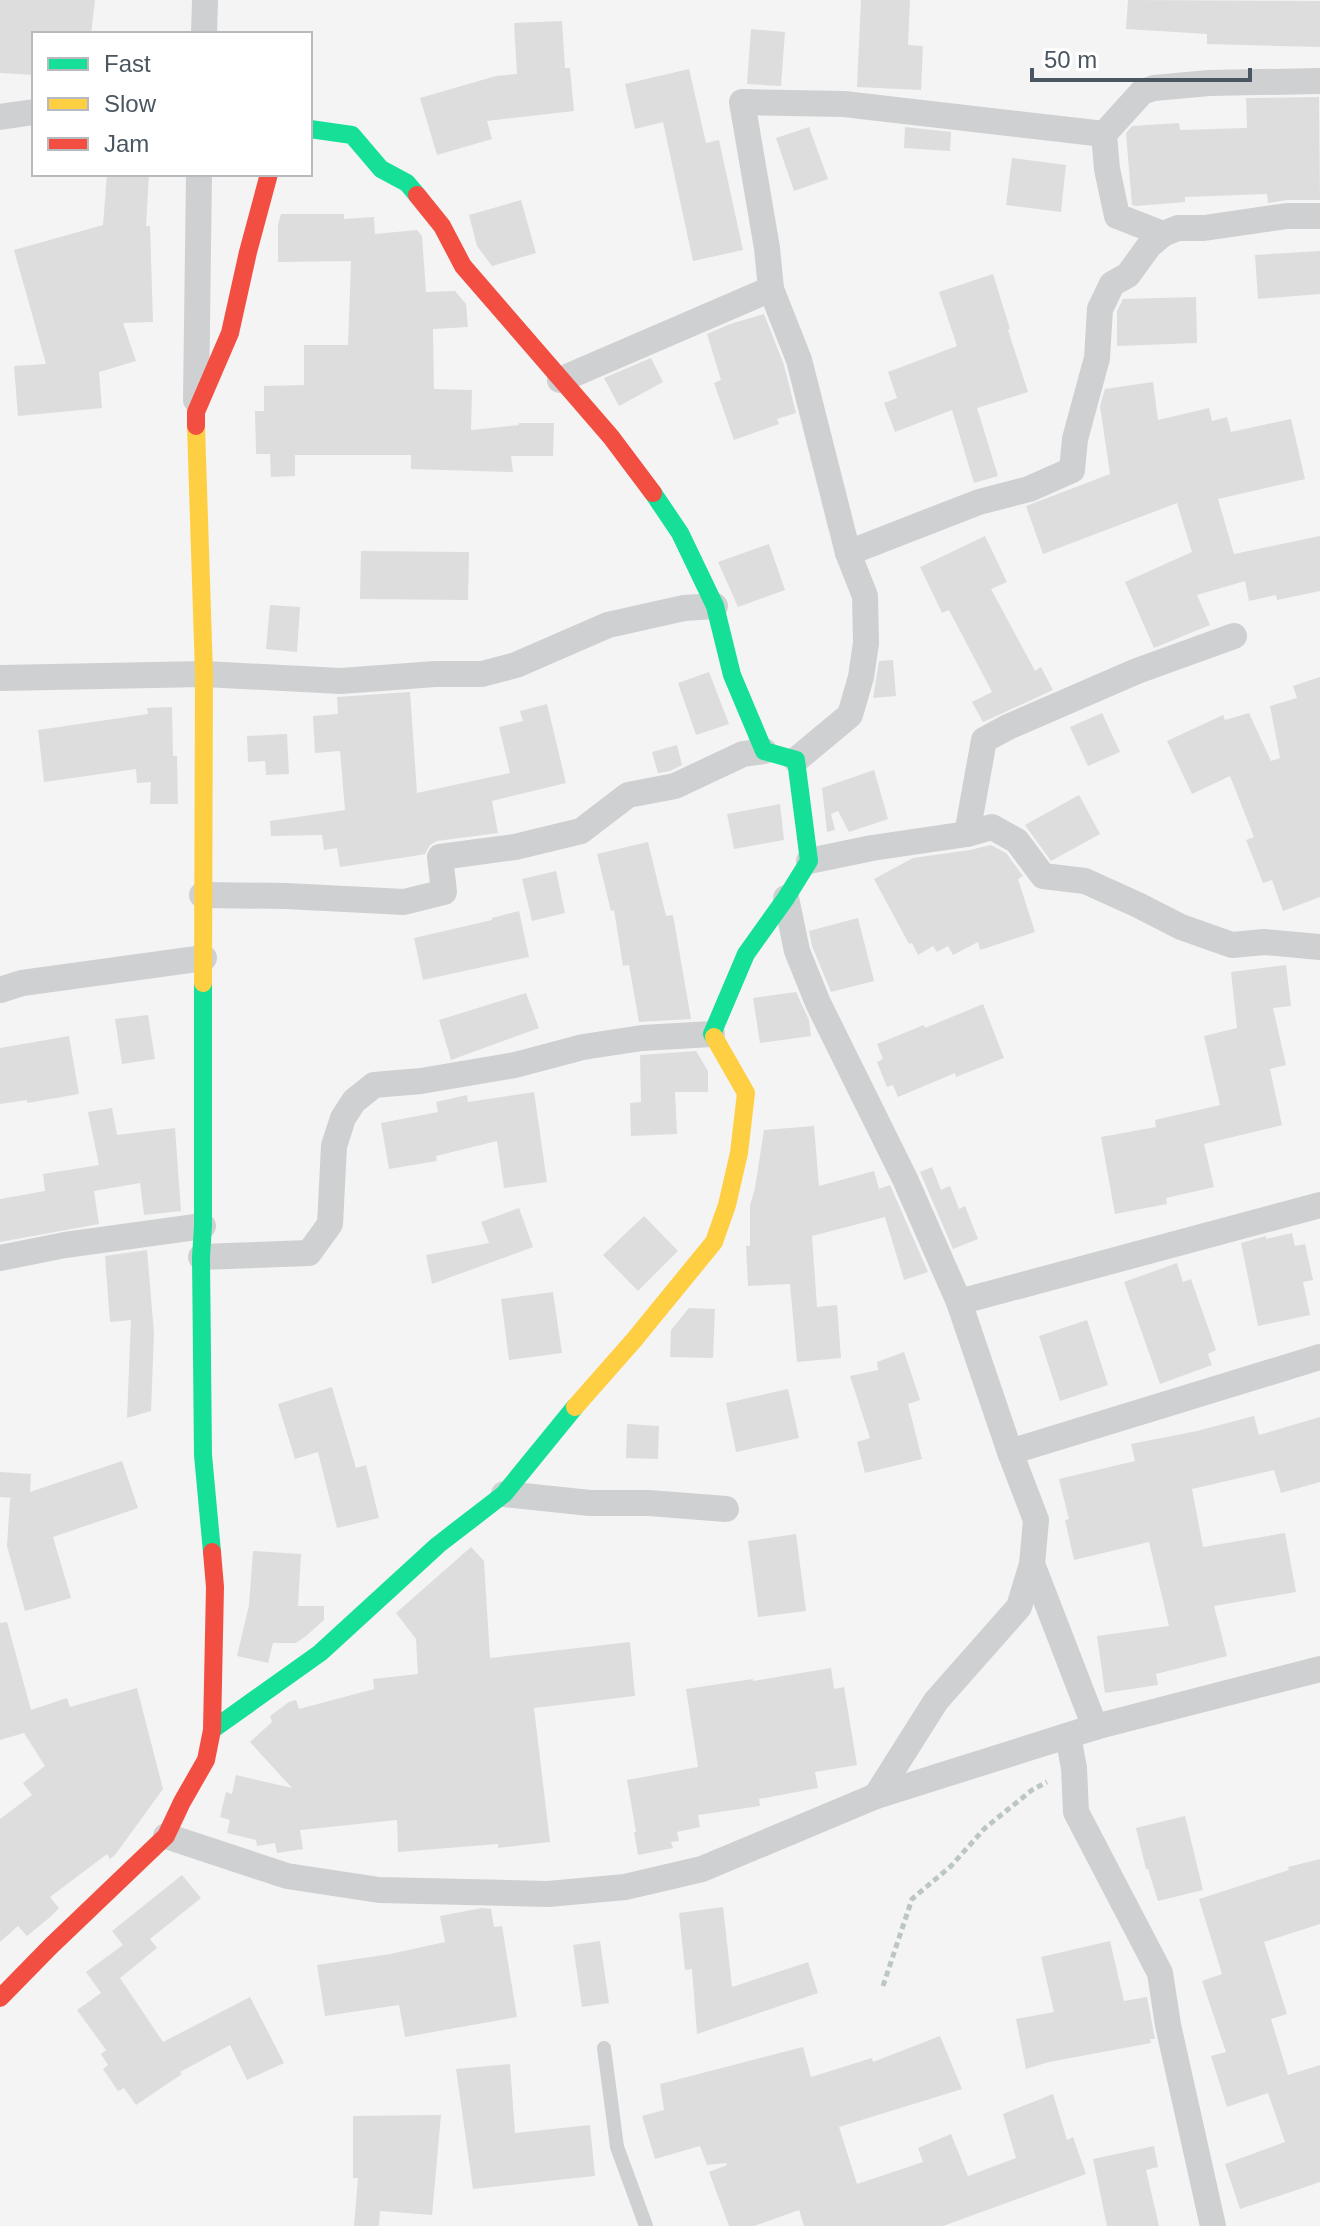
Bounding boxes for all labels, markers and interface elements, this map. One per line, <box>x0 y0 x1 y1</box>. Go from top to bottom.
legend <box>32 32 312 176</box>
scale bar <box>1032 32 1250 82</box>
text: 50 m <box>1044 46 1097 73</box>
text: Fast <box>104 50 151 77</box>
text: Slow <box>104 90 157 117</box>
text: Jam <box>104 130 149 157</box>

